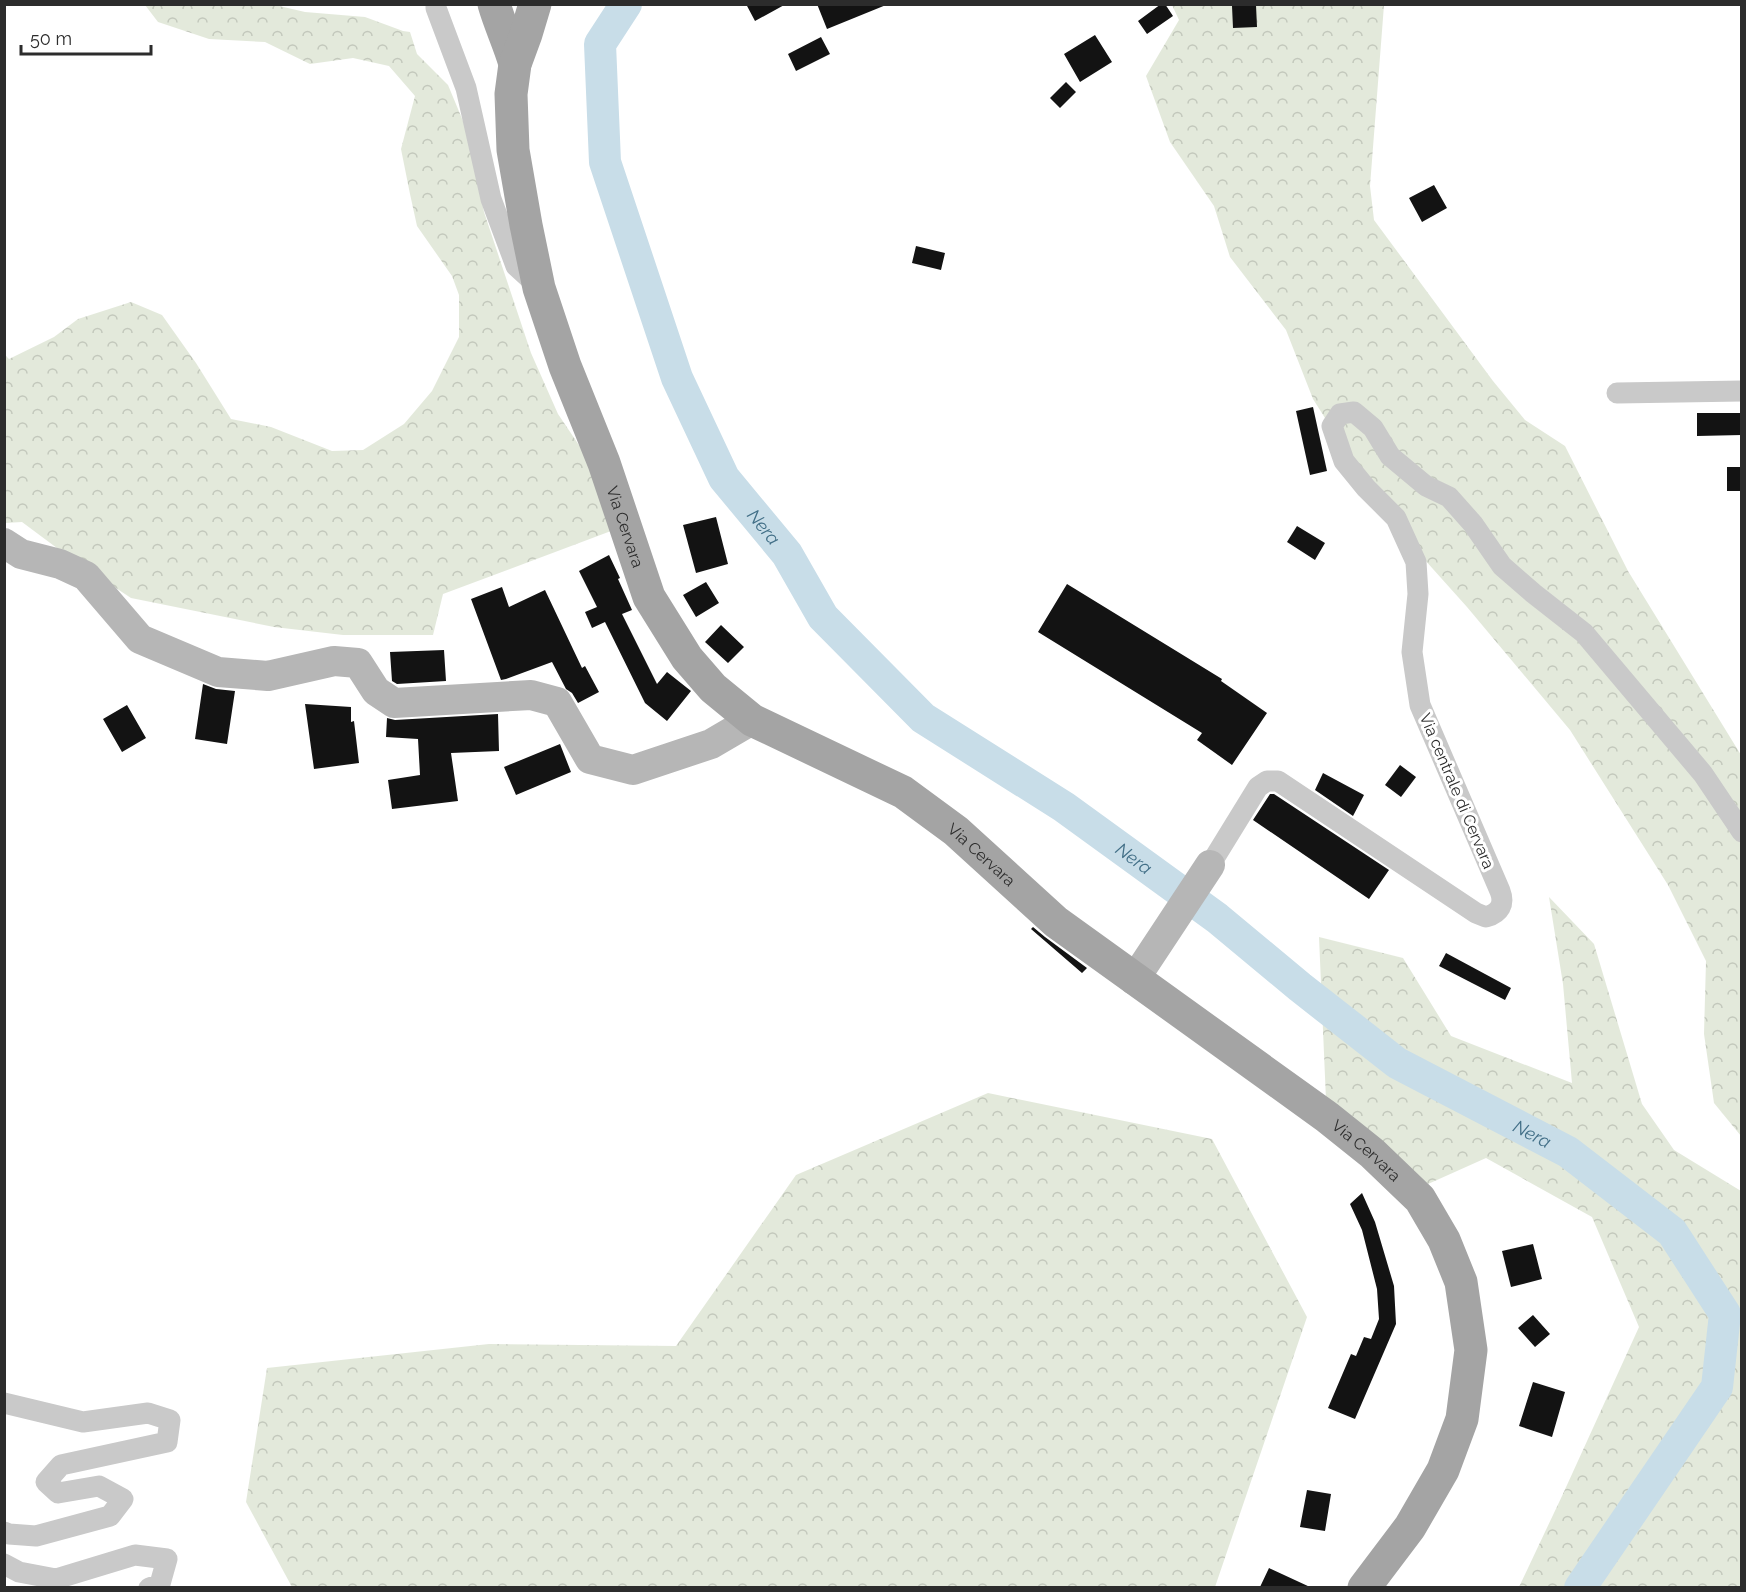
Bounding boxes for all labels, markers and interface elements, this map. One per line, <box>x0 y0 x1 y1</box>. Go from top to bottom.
scale bar <box>21 18 152 56</box>
text: 50 m <box>30 28 72 49</box>
street label: Via Cervara <box>603 484 648 570</box>
water label: Nera <box>744 505 785 549</box>
street label: Via centrale di Cervara <box>1416 710 1498 872</box>
street label: Via Cervara <box>944 819 1019 890</box>
water label: Nera <box>1112 838 1157 878</box>
street label: Via Cervara <box>1328 1115 1405 1185</box>
water label: Nera <box>1510 1115 1555 1152</box>

